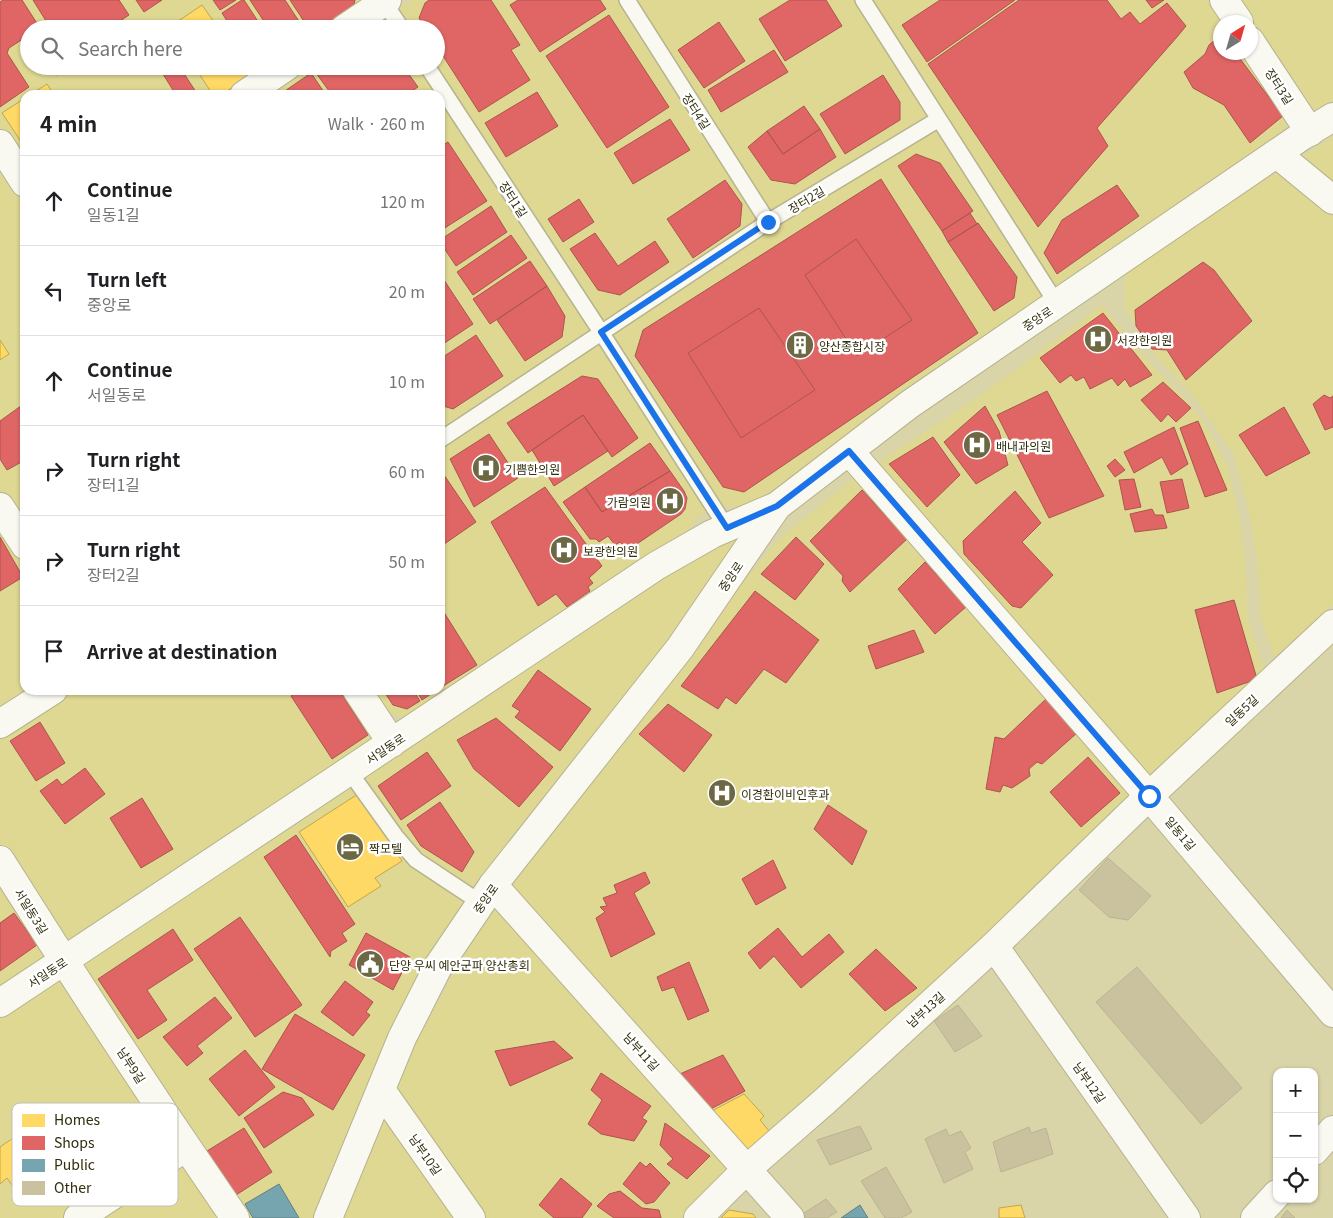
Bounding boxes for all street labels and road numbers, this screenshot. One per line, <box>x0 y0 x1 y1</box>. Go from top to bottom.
street label: 장터3길 <box>1262 65 1298 107</box>
street label: 장터4길 <box>679 90 715 132</box>
street label: 장터1길 <box>496 178 532 220</box>
street label: 장터2길 <box>785 181 827 217</box>
street label: 중앙로 <box>1019 302 1055 334</box>
street label: 중앙로 <box>714 558 746 594</box>
street label: 일동5길 <box>1221 690 1261 730</box>
street label: 서일동로 <box>362 729 408 767</box>
street label: 일동1길 <box>1162 812 1200 854</box>
street label: 중앙로 <box>469 880 501 916</box>
street label: 서일동3길 <box>11 885 53 937</box>
street label: 서일동로 <box>24 953 70 991</box>
street label: 남부13길 <box>902 987 948 1031</box>
street label: 남부11길 <box>620 1028 664 1074</box>
street label: 남부9길 <box>114 1044 150 1086</box>
street label: 남부12길 <box>1070 1058 1110 1106</box>
street label: 남부10길 <box>406 1130 446 1178</box>

